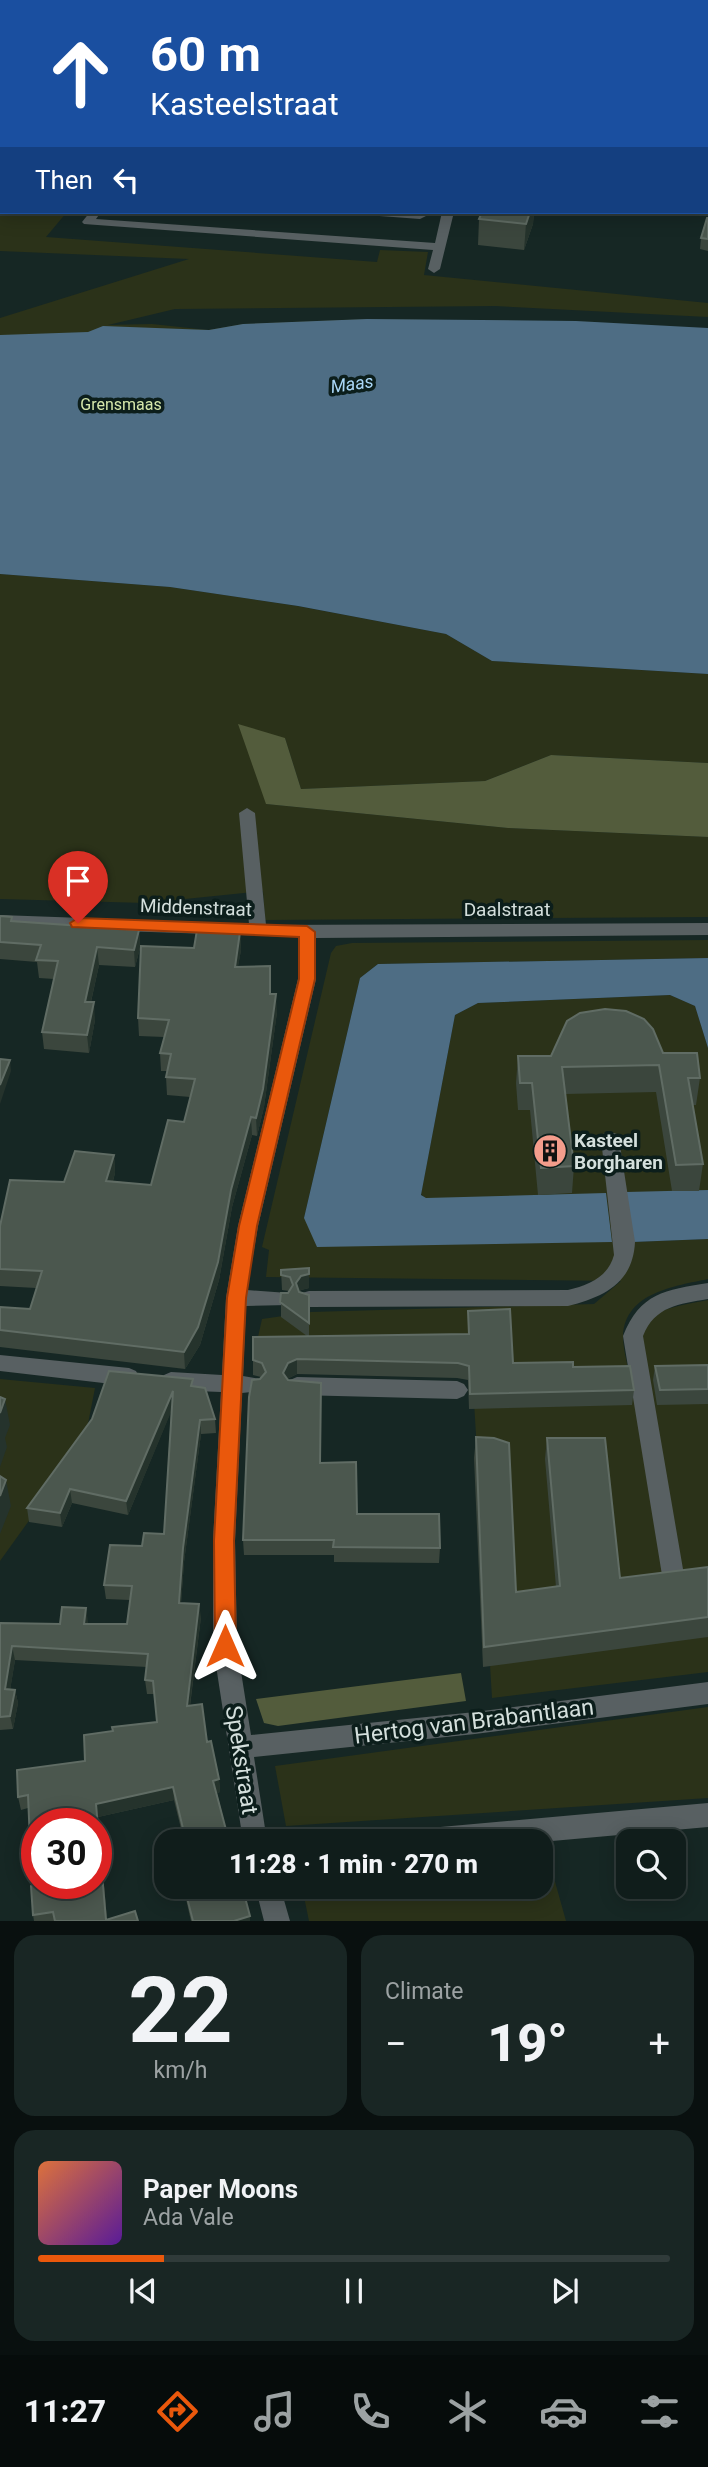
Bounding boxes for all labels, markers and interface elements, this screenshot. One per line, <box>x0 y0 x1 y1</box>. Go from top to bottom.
text: 60 m <box>150 26 261 83</box>
icon: ahead <box>35 28 126 119</box>
text: Kasteelstraat <box>150 85 339 123</box>
icon: left <box>107 161 145 199</box>
text: Then <box>35 165 93 195</box>
water label: Maas <box>329 370 375 397</box>
park label: Grensmaas <box>80 395 162 414</box>
pin <box>48 851 108 923</box>
icon: arrive <box>59 862 97 900</box>
street label: Middenstraat <box>140 894 252 921</box>
street label: Daalstraat <box>464 898 550 921</box>
place label: Kasteel Borgharen <box>574 1129 663 1174</box>
building icon: Kasteel Borgharen <box>531 1132 569 1170</box>
position arrow <box>188 1609 262 1683</box>
street label: Hertog van Brabantlaan <box>353 1693 595 1750</box>
street label: Spekstraat <box>220 1704 263 1816</box>
speed limit sign: 30 <box>21 1808 112 1899</box>
map controls <box>616 1829 686 1899</box>
button: search <box>616 1829 686 1899</box>
text: 11:28 · 1 min · 270 m <box>229 1849 478 1879</box>
text: 22 <box>128 1958 233 2064</box>
text: Climate <box>385 1978 464 2005</box>
text: 19° <box>487 2013 568 2074</box>
text: − <box>385 2022 407 2066</box>
text: + <box>648 2022 670 2066</box>
text: km/h <box>154 2057 208 2084</box>
text: Paper Moons <box>143 2174 298 2204</box>
text: Ada Vale <box>143 2204 234 2231</box>
icon: previous <box>124 2272 162 2310</box>
icon: pause <box>335 2272 373 2310</box>
icon: next <box>546 2272 584 2310</box>
icon: directions <box>153 2387 202 2436</box>
icon: music <box>250 2387 299 2436</box>
icon: phone <box>346 2387 395 2436</box>
icon: climate <box>443 2387 492 2436</box>
icon: car <box>539 2387 588 2436</box>
icon: filters <box>635 2387 684 2436</box>
text: 11:27 <box>24 2392 106 2430</box>

